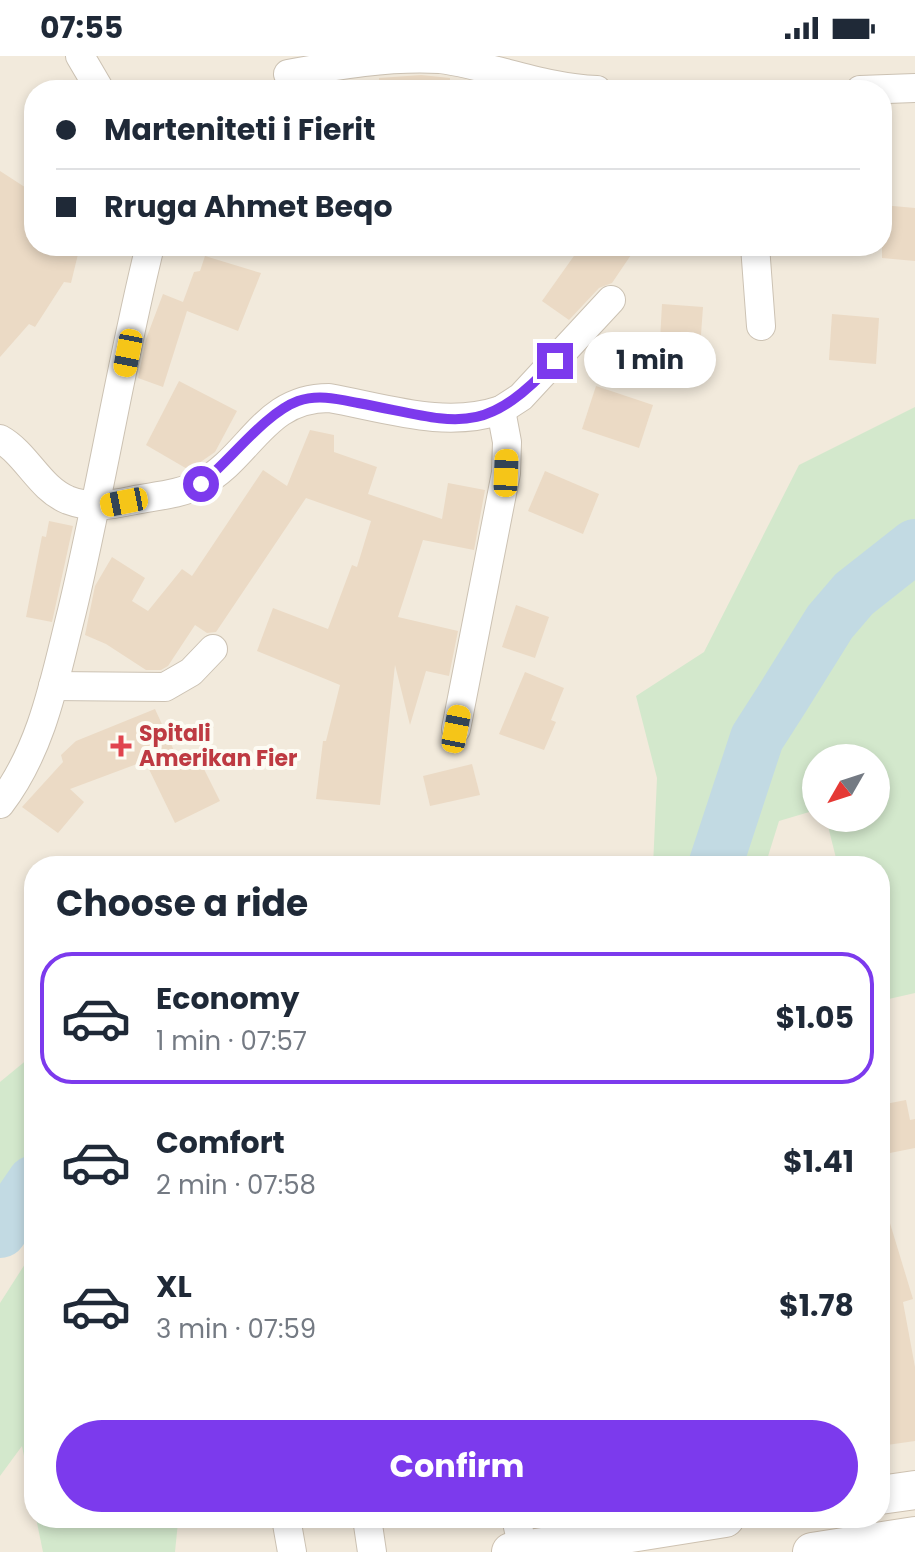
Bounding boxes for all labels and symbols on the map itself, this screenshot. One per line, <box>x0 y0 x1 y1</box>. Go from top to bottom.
car <box>112 327 144 379</box>
callout: 1 min <box>583 333 715 389</box>
route end <box>537 343 573 379</box>
car <box>493 449 519 497</box>
route start <box>183 466 219 502</box>
car <box>98 486 150 518</box>
car <box>440 703 472 755</box>
place label: Spitali Amerikan Fier <box>139 718 298 774</box>
marker: Spitali Amerikan Fier <box>110 735 132 757</box>
north arrow <box>802 744 890 832</box>

